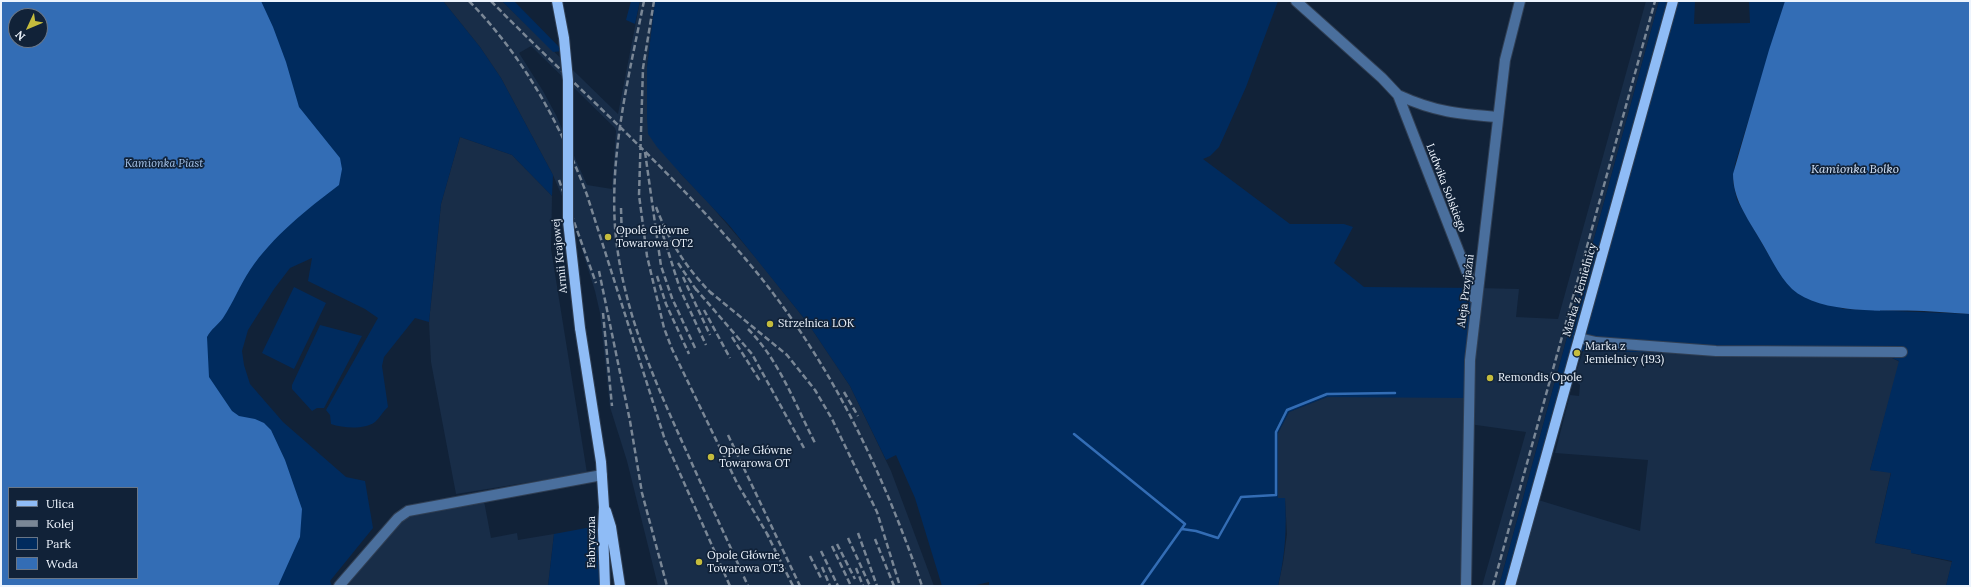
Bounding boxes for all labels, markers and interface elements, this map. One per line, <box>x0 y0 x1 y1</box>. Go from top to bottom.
north arrow <box>8 8 48 48</box>
text: N <box>12 28 28 44</box>
street label: Ludwika Solskiego <box>1423 142 1469 234</box>
park label: Kamionka Piast <box>125 157 203 171</box>
water label: Kamionka Bolko <box>1811 163 1899 177</box>
street label: Armii Krajowej <box>550 218 570 294</box>
place label: Opole Główne Towarowa OT2 <box>616 224 693 250</box>
marker: Opole Główne Towarowa OT2 <box>603 232 613 242</box>
street label: Marka z Jemielnicy <box>1560 242 1600 338</box>
street label: Aleja Przyjaźni <box>1455 253 1477 329</box>
place label: Strzelnica LOK <box>778 317 854 331</box>
marker: Strzelnica LOK <box>765 319 775 329</box>
place label: Marka z Jemielnicy (193) <box>1585 340 1664 366</box>
marker: Marka z Jemielnicy (193) <box>1572 348 1582 358</box>
place label: Remondis Opole <box>1498 371 1582 385</box>
marker: Remondis Opole <box>1485 373 1495 383</box>
place label: Opole Główne Towarowa OT <box>719 444 792 470</box>
marker: Opole Główne Towarowa OT <box>706 452 716 462</box>
legend <box>8 487 138 579</box>
text: Ulica <box>46 496 74 511</box>
text: Kolej <box>46 516 74 531</box>
street label: Fabryczna <box>585 516 599 568</box>
text: Park <box>46 536 71 551</box>
place label: Opole Główne Towarowa OT3 <box>707 549 784 575</box>
text: Woda <box>46 556 78 571</box>
marker: Opole Główne Towarowa OT3 <box>694 557 704 567</box>

